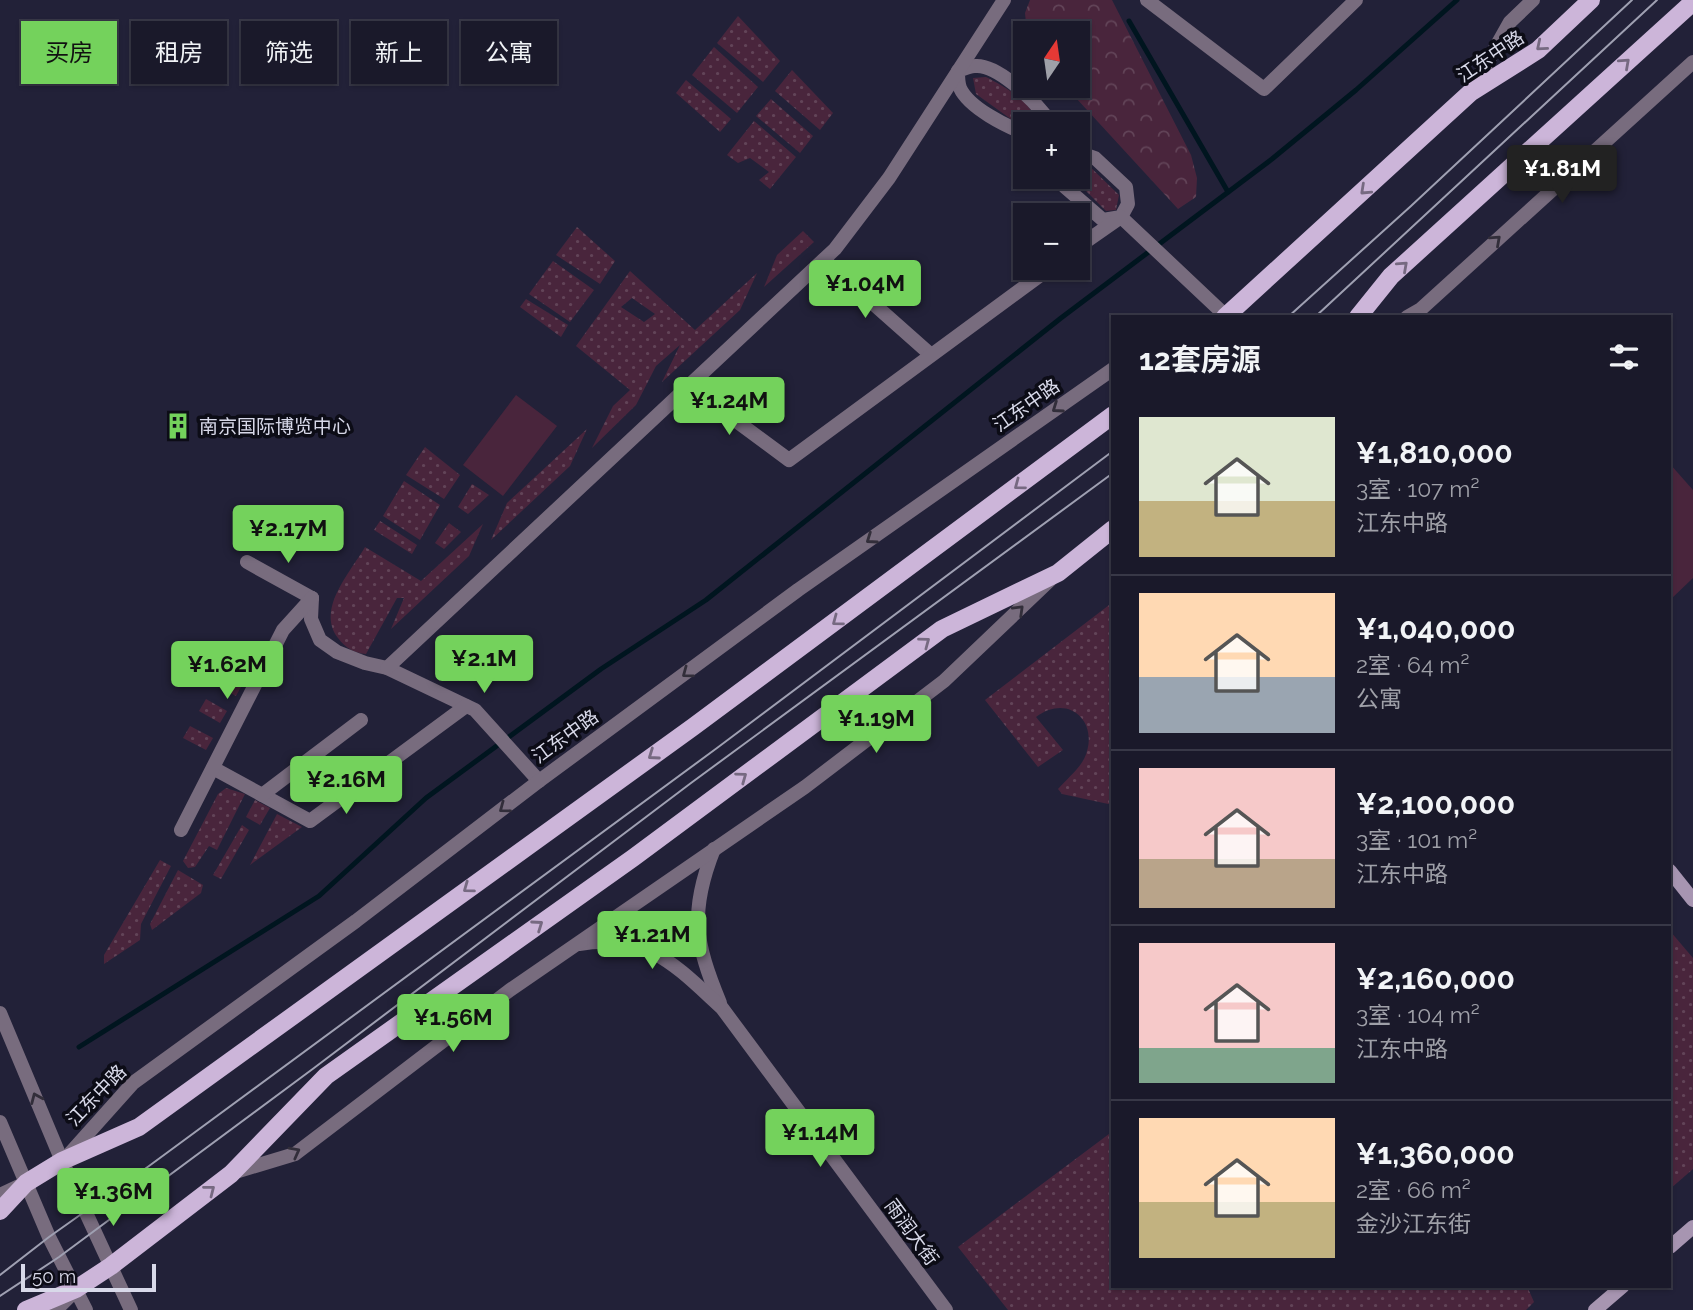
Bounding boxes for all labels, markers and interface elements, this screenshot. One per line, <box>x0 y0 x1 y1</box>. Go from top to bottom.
chip: 买房 <box>21 21 117 84</box>
chip: 租房 <box>131 21 227 84</box>
chip: 筛选 <box>241 21 337 84</box>
chip: 新上 <box>351 21 447 84</box>
chip: 公寓 <box>461 21 557 84</box>
north arrow <box>1013 21 1090 98</box>
map controls <box>1013 21 1090 280</box>
street label: 江东中路 <box>1452 26 1528 86</box>
one-way arrow <box>1536 38 1548 51</box>
one-way arrow <box>1617 59 1630 71</box>
button: + <box>1013 112 1090 189</box>
pin: ¥1.81M <box>1505 146 1619 205</box>
text: ¥1.81M <box>1523 154 1601 181</box>
one-way arrow <box>1360 181 1373 194</box>
button: − <box>1013 203 1090 280</box>
one-way arrow <box>1488 236 1501 249</box>
pin: ¥1.04M <box>808 260 922 320</box>
one-way arrow <box>1395 261 1408 274</box>
text: ¥1.04M <box>825 269 905 296</box>
icon: filters <box>1605 338 1643 376</box>
text: 12套房源 <box>1139 342 1261 377</box>
street label: 江东中路 <box>989 374 1063 436</box>
pin: ¥1.24M <box>672 378 786 437</box>
text: ¥1.24M <box>690 386 768 413</box>
one-way arrow <box>1052 400 1065 412</box>
building icon: 南京国际博览中心 <box>163 411 193 441</box>
place label: 南京国际博览中心 <box>199 415 351 437</box>
text: ¥1,810,000 <box>1356 435 1513 470</box>
icon: home <box>1195 445 1279 529</box>
text: 3室 · 107 m² <box>1356 475 1479 502</box>
one-way arrow <box>1014 476 1027 489</box>
pin: ¥2.17M <box>231 505 345 565</box>
text: 江东中路 <box>1356 509 1448 536</box>
text: ¥2.17M <box>249 514 327 541</box>
one-way arrow <box>866 531 879 543</box>
one-way arrow <box>1010 606 1023 618</box>
text: ¥1,040,000 <box>1356 611 1515 646</box>
one-way arrow <box>832 612 844 625</box>
icon: home <box>1195 621 1279 705</box>
pin: ¥2.1M <box>435 636 533 695</box>
one-way arrow <box>917 638 930 651</box>
pin: ¥1.62M <box>170 642 284 701</box>
text: ¥2.1M <box>451 644 517 671</box>
text: ¥1.62M <box>187 650 267 677</box>
text: 2室 · 64 m² <box>1356 651 1469 678</box>
one-way arrow <box>682 665 695 677</box>
text: 公寓 <box>1356 685 1402 712</box>
pin: ¥1.19M <box>819 696 933 755</box>
text: ¥1.19M <box>837 704 915 731</box>
street label: 江东中路 <box>528 705 602 767</box>
one-way arrow <box>648 747 661 759</box>
pin: ¥2.16M <box>289 756 403 816</box>
text: ¥2.16M <box>306 765 386 792</box>
one-way arrow <box>734 773 747 786</box>
text: ¥2,100,000 <box>1356 786 1515 821</box>
icon: home <box>1195 796 1279 880</box>
one-way arrow <box>499 799 511 812</box>
text: 3室 · 101 m² <box>1356 826 1477 853</box>
text: 江东中路 <box>1356 860 1448 887</box>
one-way arrow <box>464 880 476 892</box>
pin: ¥1.21M <box>595 912 709 971</box>
text: ¥1.21M <box>613 920 691 947</box>
one-way arrow <box>530 921 543 933</box>
text: ¥2,160,000 <box>1356 961 1515 996</box>
icon: home <box>1195 971 1279 1055</box>
pin: ¥1.56M <box>396 995 510 1054</box>
text: 3室 · 104 m² <box>1356 1001 1480 1028</box>
text: ¥1.56M <box>413 1003 493 1030</box>
text: 江东中路 <box>1356 1035 1448 1062</box>
street label: 江东中路 <box>62 1060 130 1130</box>
one-way arrow <box>30 1093 44 1105</box>
pin: ¥1.14M <box>763 1110 877 1169</box>
text: ¥1.14M <box>781 1118 859 1145</box>
text: ¥1,360,000 <box>1356 1136 1515 1171</box>
one-way arrow <box>288 1146 300 1160</box>
icon: home <box>1195 1146 1279 1230</box>
pin: ¥1.36M <box>56 1168 170 1228</box>
text: 2室 · 66 m² <box>1356 1176 1471 1203</box>
text: ¥1.36M <box>73 1177 153 1204</box>
one-way arrow <box>202 1186 214 1199</box>
street label: 雨润大街 <box>881 1195 943 1269</box>
text: 金沙江东街 <box>1356 1210 1471 1237</box>
scale bar <box>21 1261 156 1293</box>
text: 50 m <box>32 1265 76 1287</box>

